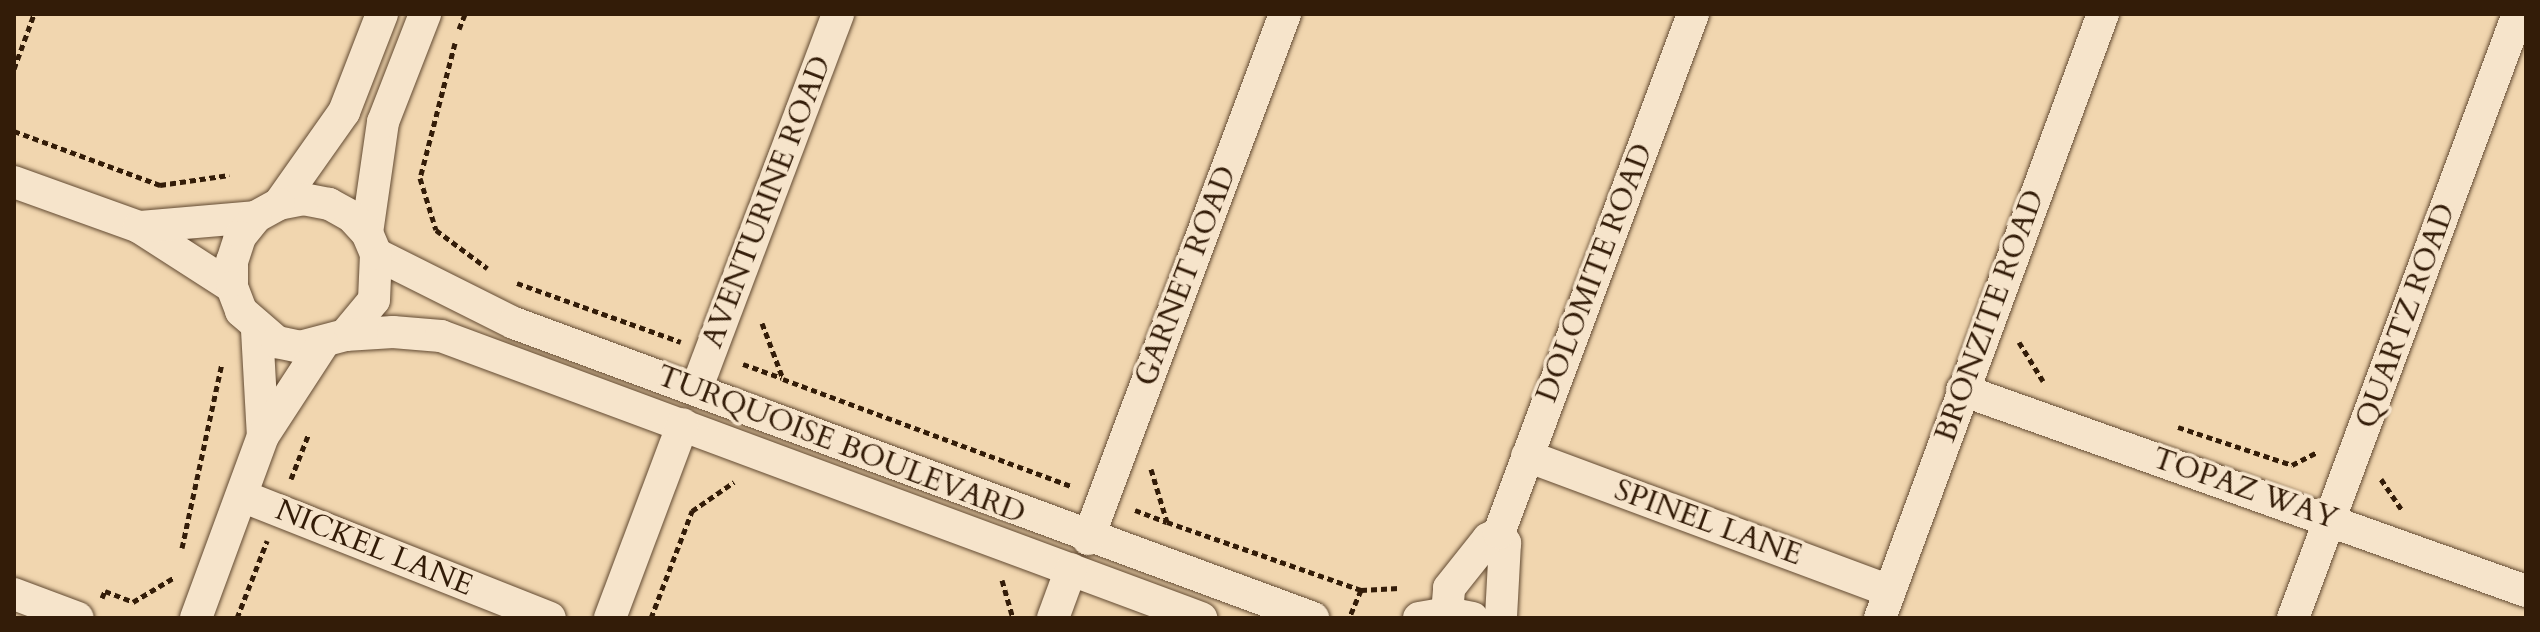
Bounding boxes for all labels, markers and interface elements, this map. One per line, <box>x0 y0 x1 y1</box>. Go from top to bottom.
street label: AVENTURINE ROAD <box>695 51 839 353</box>
street label: DOLOMITE ROAD <box>1529 139 1661 407</box>
street label: GARNET ROAD <box>1128 161 1244 391</box>
street label: BRONZITE ROAD <box>1928 185 2052 447</box>
street label: QUARTZ ROAD <box>2349 199 2463 433</box>
street label: TURQUOISE BOULEVARD <box>652 358 1030 532</box>
street label: TOPAZ WAY <box>2148 441 2342 537</box>
street label: SPINEL LANE <box>1609 472 1807 574</box>
street label: NICKEL LANE <box>270 492 478 604</box>

